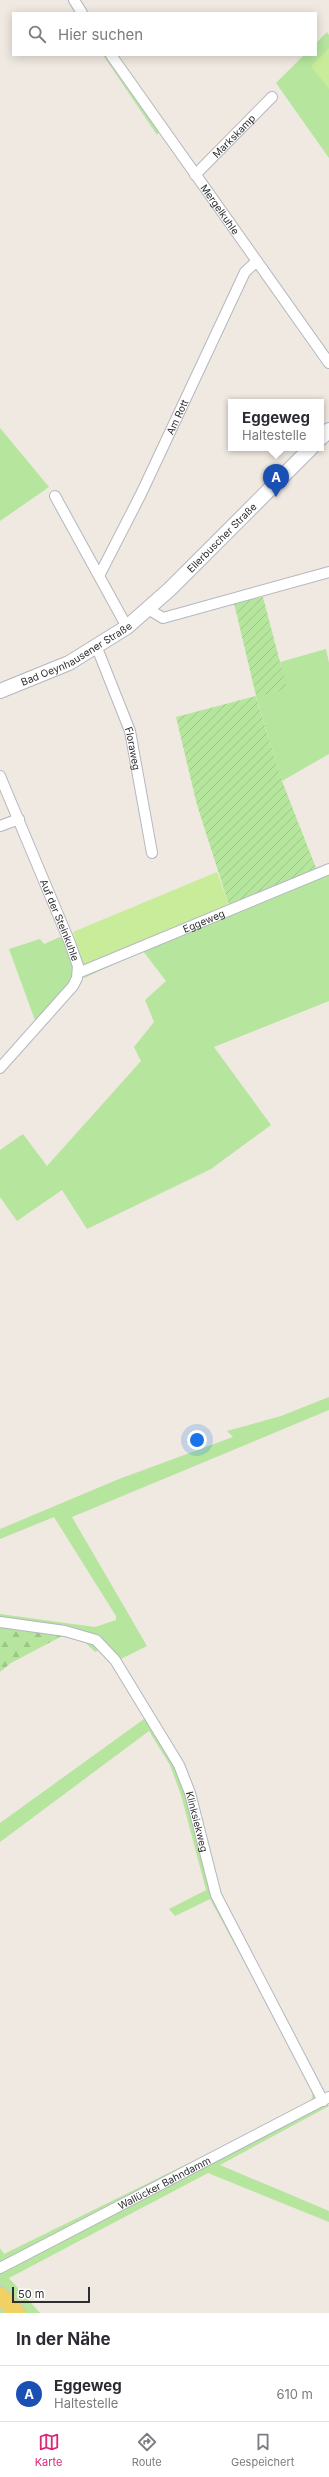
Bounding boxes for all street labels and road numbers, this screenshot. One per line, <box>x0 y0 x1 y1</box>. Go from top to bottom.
street label: Markskamp <box>210 112 257 160</box>
street label: Mergelkuhle <box>198 182 242 237</box>
street label: Am Rott <box>164 397 191 436</box>
street label: Ellerbuscher Straße <box>184 500 259 575</box>
street label: Bad Oeynhausener Straße <box>19 620 134 688</box>
street label: Floraweg <box>123 725 143 771</box>
street label: Auf der Steinkuhle <box>38 877 82 963</box>
street label: Eggeweg <box>181 907 226 935</box>
street label: Klinksiekweg <box>184 1790 211 1853</box>
street label: Wallücker Bahndamm <box>116 2154 212 2212</box>

